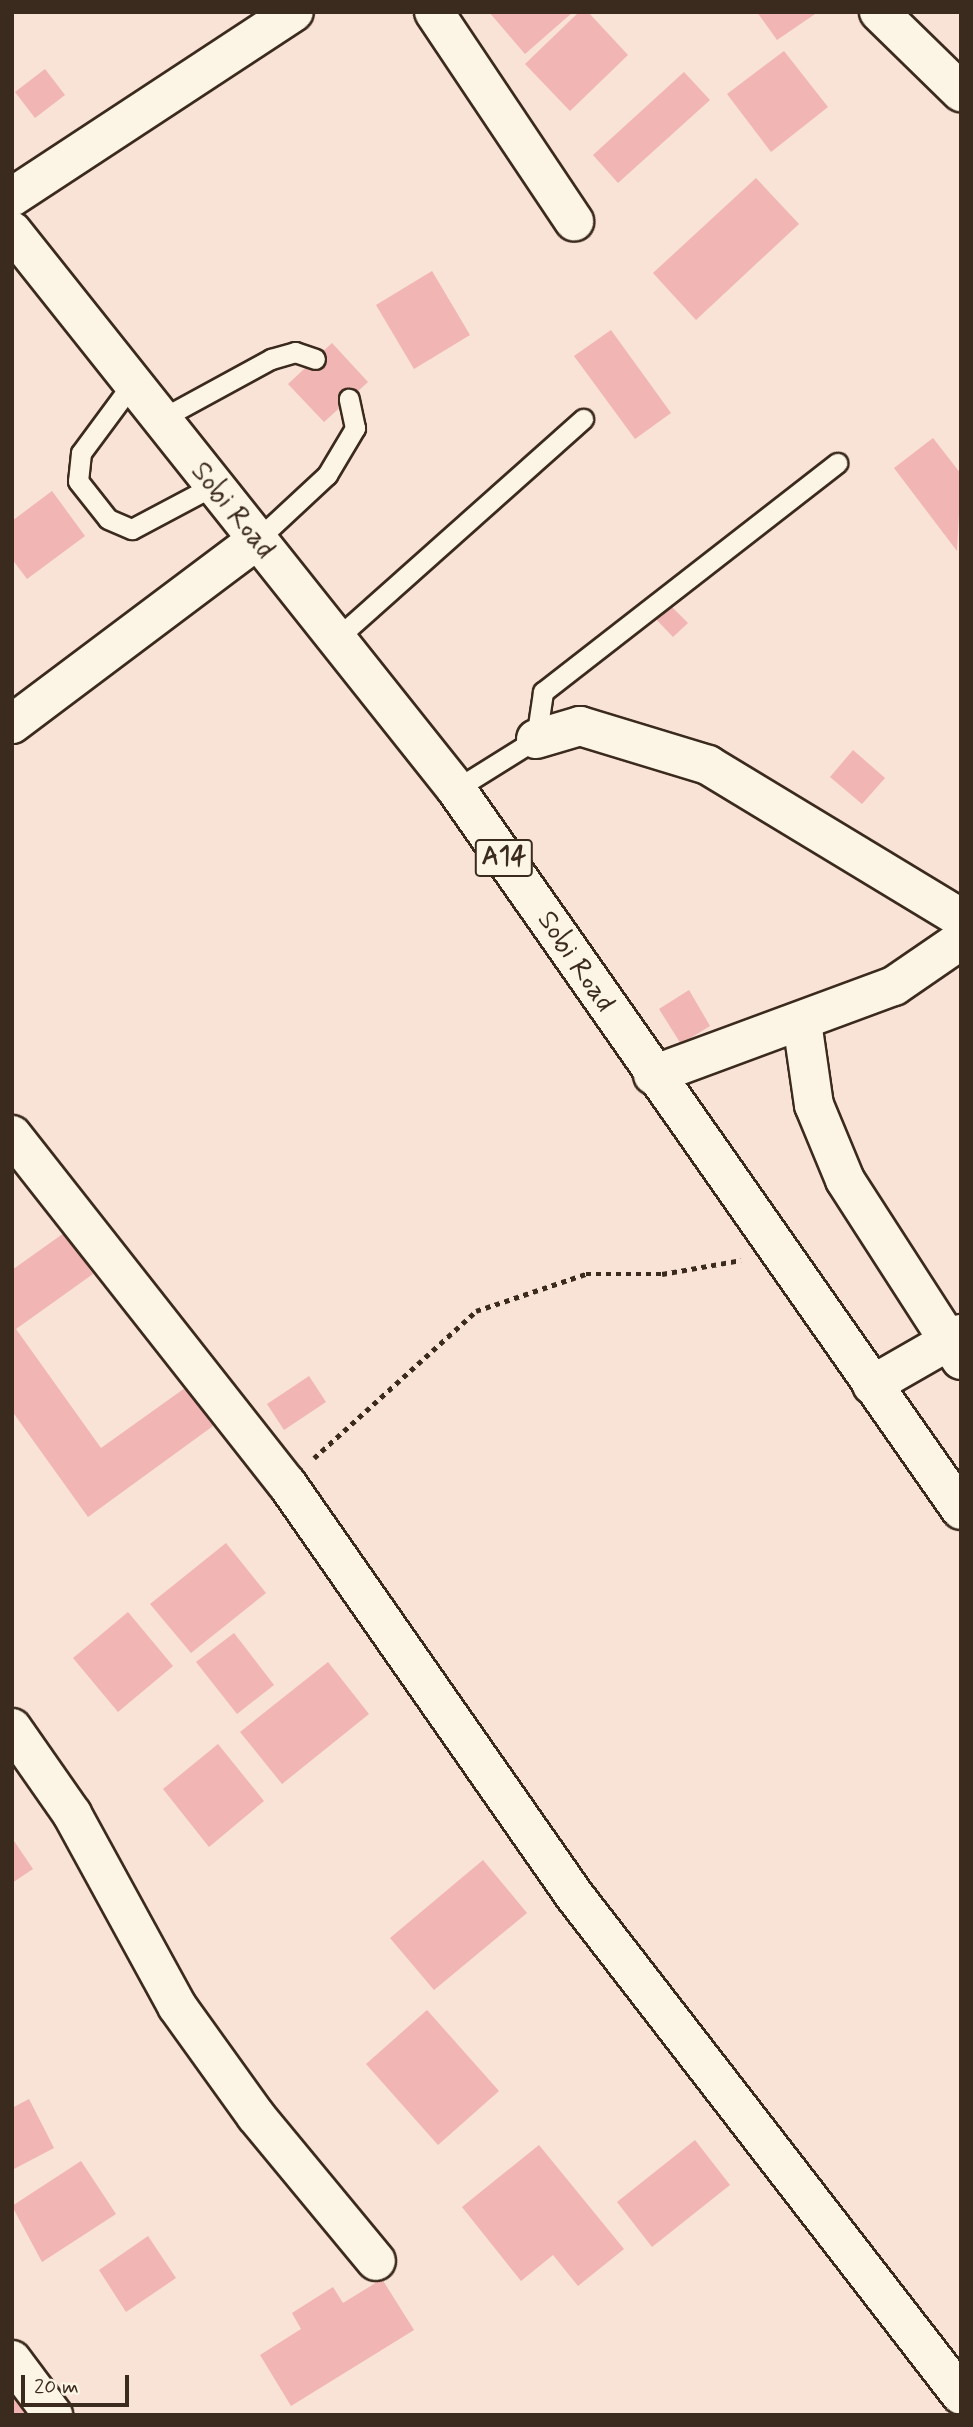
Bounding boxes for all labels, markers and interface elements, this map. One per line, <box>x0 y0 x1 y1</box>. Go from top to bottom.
street label: Sobi Road <box>183 456 281 566</box>
road number: A14 <box>474 836 534 880</box>
street label: Sobi Road <box>529 906 621 1018</box>
scale bar <box>24 2360 133 2404</box>
text: 20 m <box>34 2373 79 2401</box>

